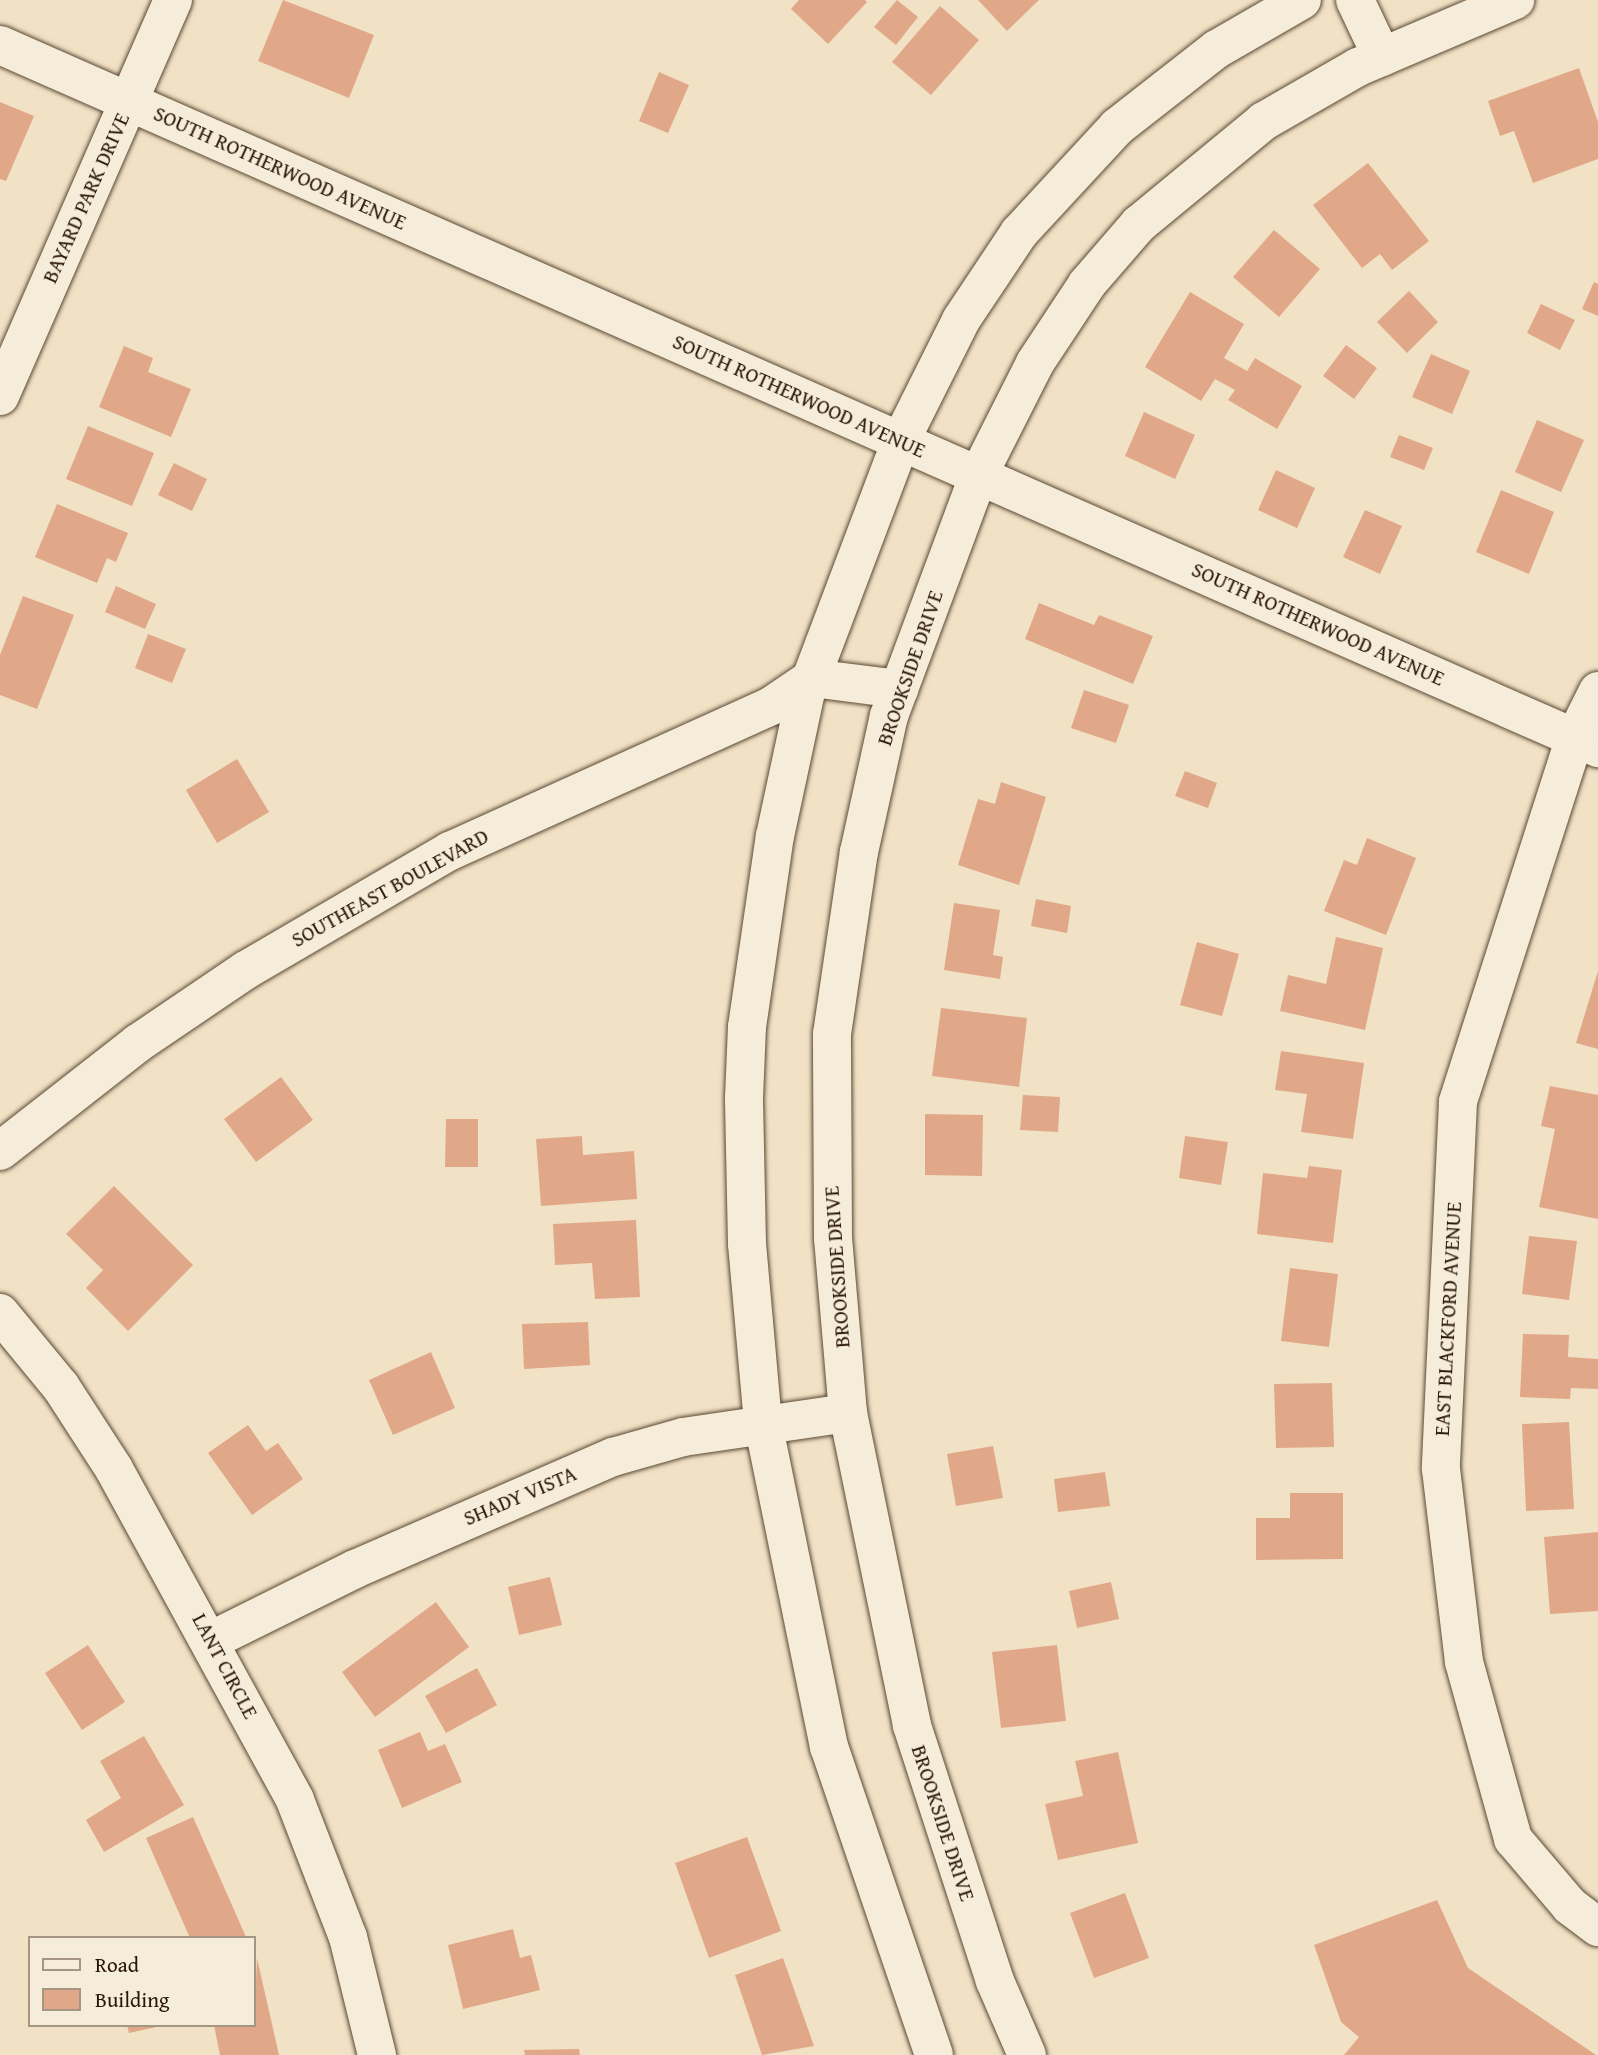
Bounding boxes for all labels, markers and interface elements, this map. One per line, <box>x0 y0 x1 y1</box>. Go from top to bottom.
street label: SOUTH ROTHERWOOD AVENUE <box>150 101 410 235</box>
street label: BAYARD PARK DRIVE <box>37 109 135 287</box>
street label: SOUTH ROTHERWOOD AVENUE <box>669 329 929 463</box>
street label: SOUTH ROTHERWOOD AVENUE <box>1188 557 1448 691</box>
street label: BROOKSIDE DRIVE <box>872 587 948 749</box>
street label: SOUTHEAST BOULEVARD <box>287 823 493 953</box>
street label: BROOKSIDE DRIVE <box>819 1185 855 1349</box>
street label: EAST BLACKFORD AVENUE <box>1429 1201 1467 1437</box>
street label: SHADY VISTA <box>460 1461 580 1531</box>
street label: LANT CIRCLE <box>187 1609 263 1723</box>
street label: BROOKSIDE DRIVE <box>906 1742 980 1904</box>
legend <box>28 1936 256 2027</box>
text: Road <box>95 1949 139 1980</box>
text: Building <box>95 1984 169 2015</box>

